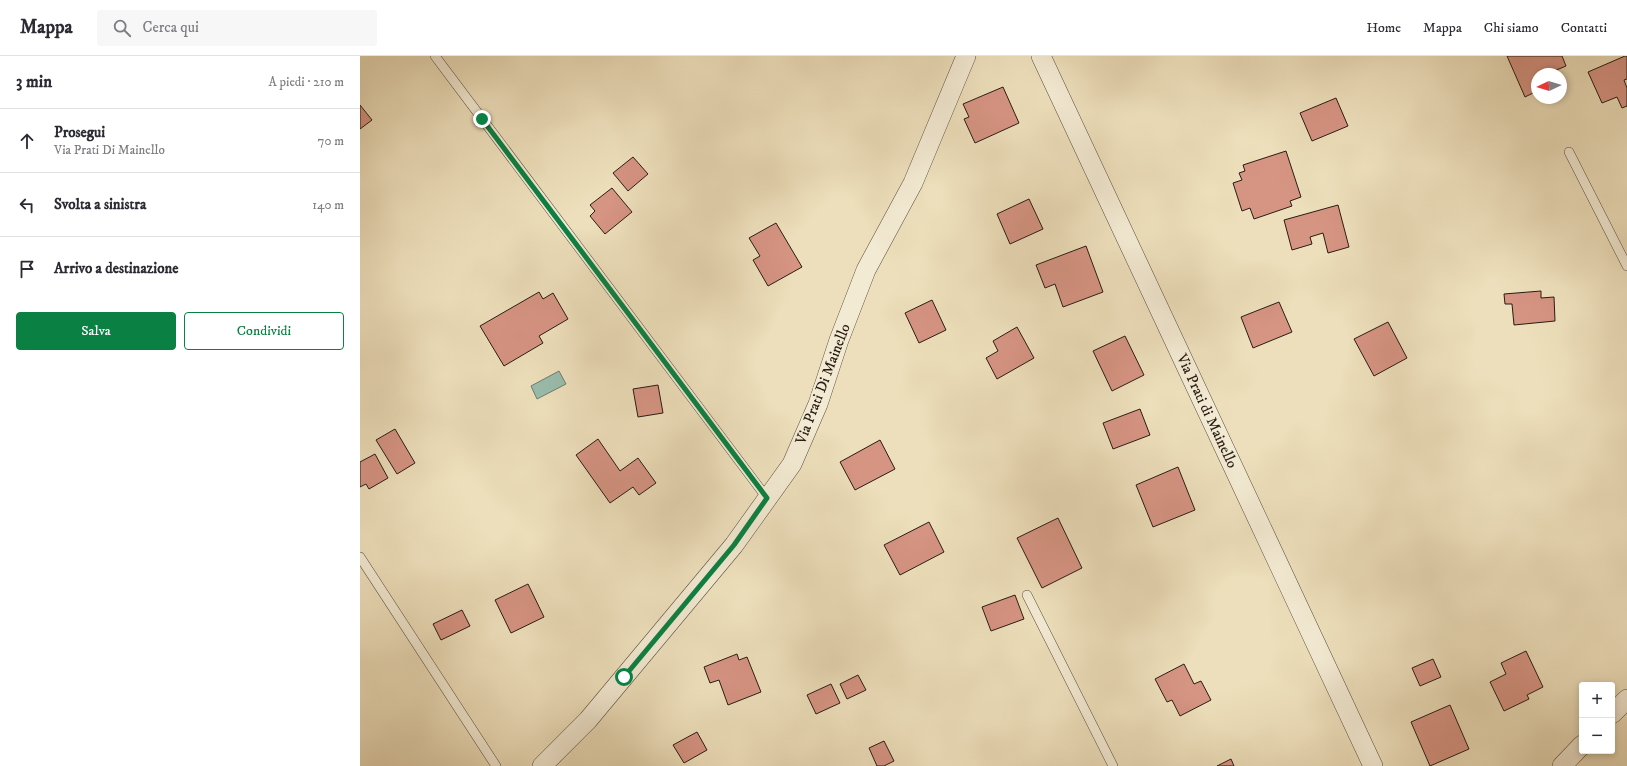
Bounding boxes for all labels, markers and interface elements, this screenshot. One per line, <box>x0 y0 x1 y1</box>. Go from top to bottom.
search box <box>97 10 377 46</box>
text: Mappa <box>20 16 73 39</box>
icon: search <box>111 17 133 39</box>
text: Cerca qui <box>143 18 199 37</box>
text: Home <box>1366 19 1401 37</box>
text: Mappa <box>1423 19 1462 37</box>
text: Chi siamo <box>1484 19 1539 37</box>
text: Contatti <box>1561 19 1607 37</box>
north arrow <box>1531 68 1567 104</box>
text: 3 min <box>16 71 52 93</box>
text: A piedi · 210 m <box>268 74 344 90</box>
route end <box>473 110 491 128</box>
text: Prosegui <box>54 123 105 142</box>
icon: ahead <box>16 130 38 152</box>
text: 70 m <box>318 133 344 149</box>
text: Via Prati Di Mainello <box>54 142 165 158</box>
icon: left <box>16 194 38 216</box>
text: Svolta a sinistra <box>54 195 146 214</box>
text: 140 m <box>312 197 344 213</box>
icon: arrive <box>16 258 38 280</box>
text: Arrivo a destinazione <box>54 259 178 278</box>
button: Salva <box>16 312 176 350</box>
button: Condividi <box>184 312 344 350</box>
street label: Via Prati Di Mainello <box>791 321 855 448</box>
street label: Via Prati di Mainello <box>1172 350 1242 471</box>
route start <box>615 668 633 686</box>
map controls <box>1579 682 1615 754</box>
button: + <box>1579 682 1615 718</box>
button: − <box>1579 718 1615 754</box>

